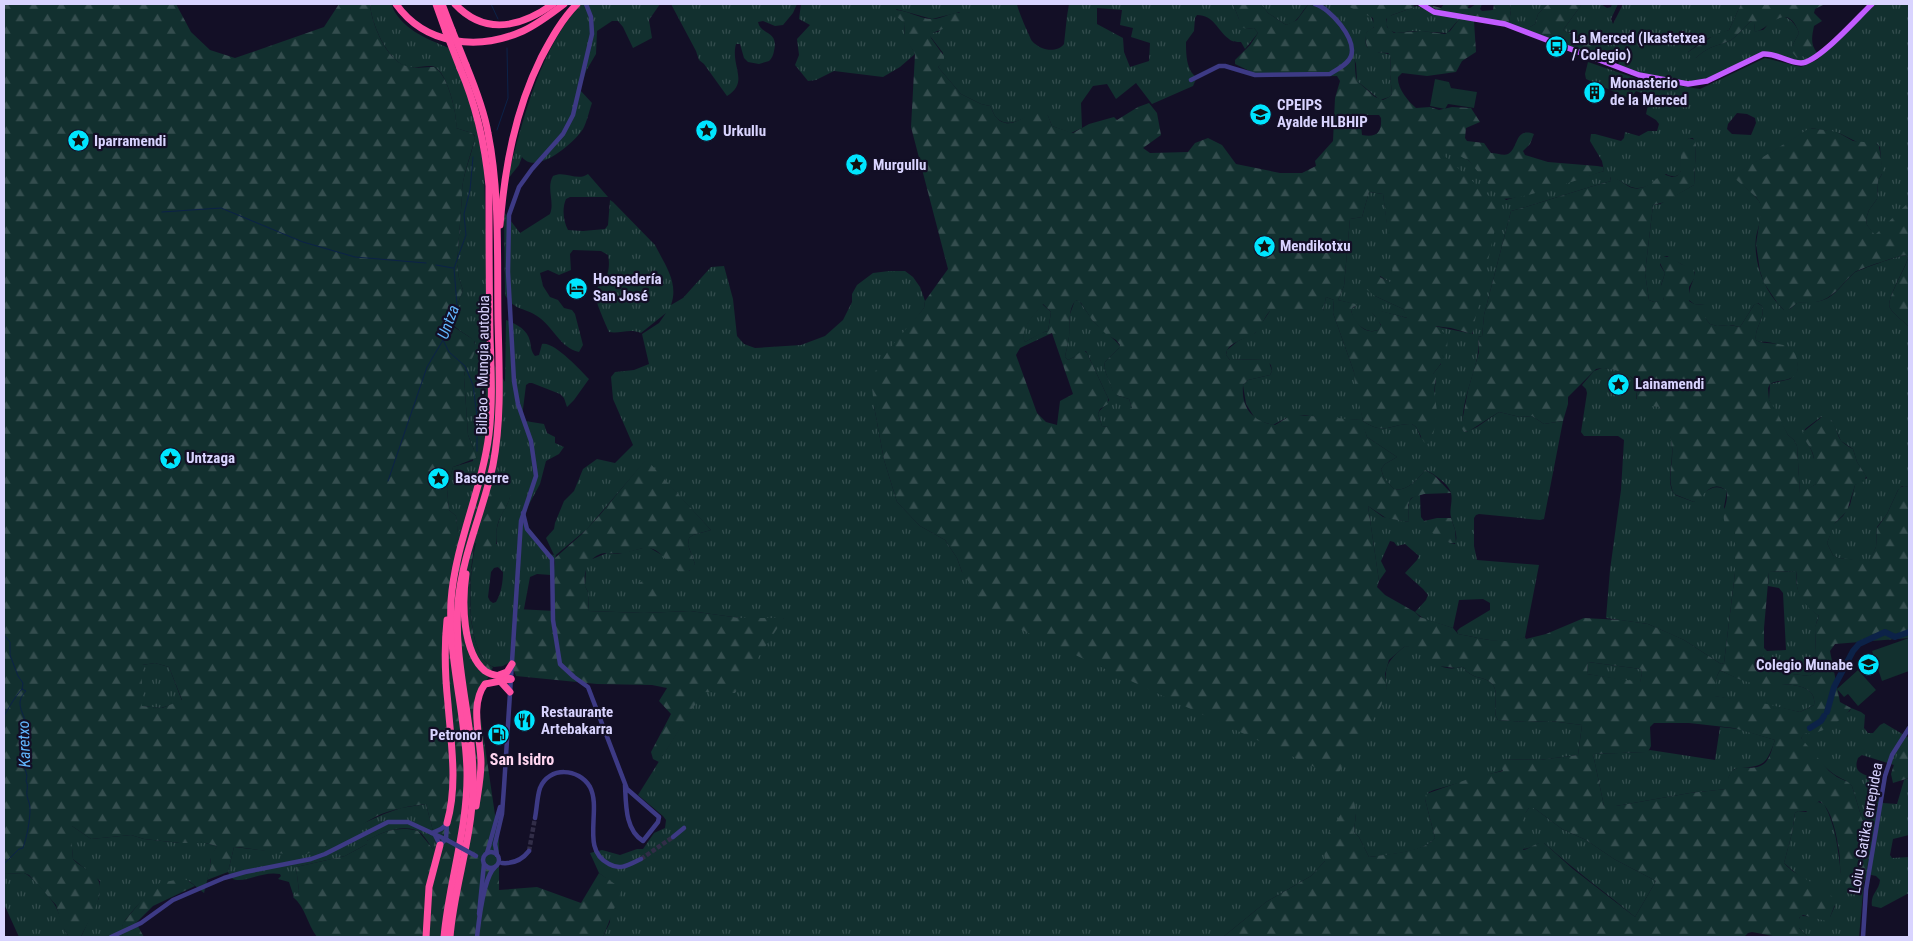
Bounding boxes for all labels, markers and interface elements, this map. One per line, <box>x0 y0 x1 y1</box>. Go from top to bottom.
place label: La Merced (Ikastetxea / Colegio) <box>1572 29 1705 64</box>
bus stop icon: La Merced (Ikastetxea / Colegio) <box>1544 35 1568 59</box>
place label: Monasterio de la Merced <box>1610 74 1687 109</box>
building icon: Monasterio de la Merced <box>1582 80 1606 104</box>
place label: CPEIPS Ayalde HLBHIP <box>1277 96 1368 131</box>
school or university icon: CPEIPS Ayalde HLBHIP <box>1249 102 1273 126</box>
place icon: Urkullu <box>695 119 719 143</box>
place label: Urkullu <box>723 122 766 140</box>
place icon: Iparramendi <box>66 129 90 153</box>
place label: Iparramendi <box>94 132 166 150</box>
place icon: Murgullu <box>845 153 869 177</box>
place label: Murgullu <box>873 156 926 174</box>
place icon: Mendikotxu <box>1252 234 1276 258</box>
place label: Mendikotxu <box>1280 237 1351 255</box>
place label: Hospedería San José <box>593 270 662 305</box>
hotel icon: Hospedería San José <box>565 276 589 300</box>
street label: Bilbao - Mungia autobia <box>473 295 493 435</box>
water label: Untza <box>433 302 463 342</box>
place icon: Lainamendi <box>1607 372 1631 396</box>
place label: Lainamendi <box>1635 375 1704 393</box>
place icon: Untzaga <box>158 446 182 470</box>
place label: Untzaga <box>186 449 235 467</box>
place icon: Basoerre <box>427 466 451 490</box>
place label: Basoerre <box>455 469 509 487</box>
school or university icon: Colegio Munabe <box>1857 653 1881 677</box>
place label: Colegio Munabe <box>1756 656 1853 674</box>
place label: Restaurante Artebakarra <box>541 703 613 738</box>
restaurant icon: Restaurante Artebakarra <box>513 709 537 733</box>
water label: Karetxo <box>14 720 34 768</box>
fuel station icon: Petronor <box>486 723 510 747</box>
place label: Petronor <box>430 726 482 744</box>
district label: San Isidro <box>490 750 554 769</box>
street label: Loiu - Gatika errepidea <box>1846 761 1886 895</box>

